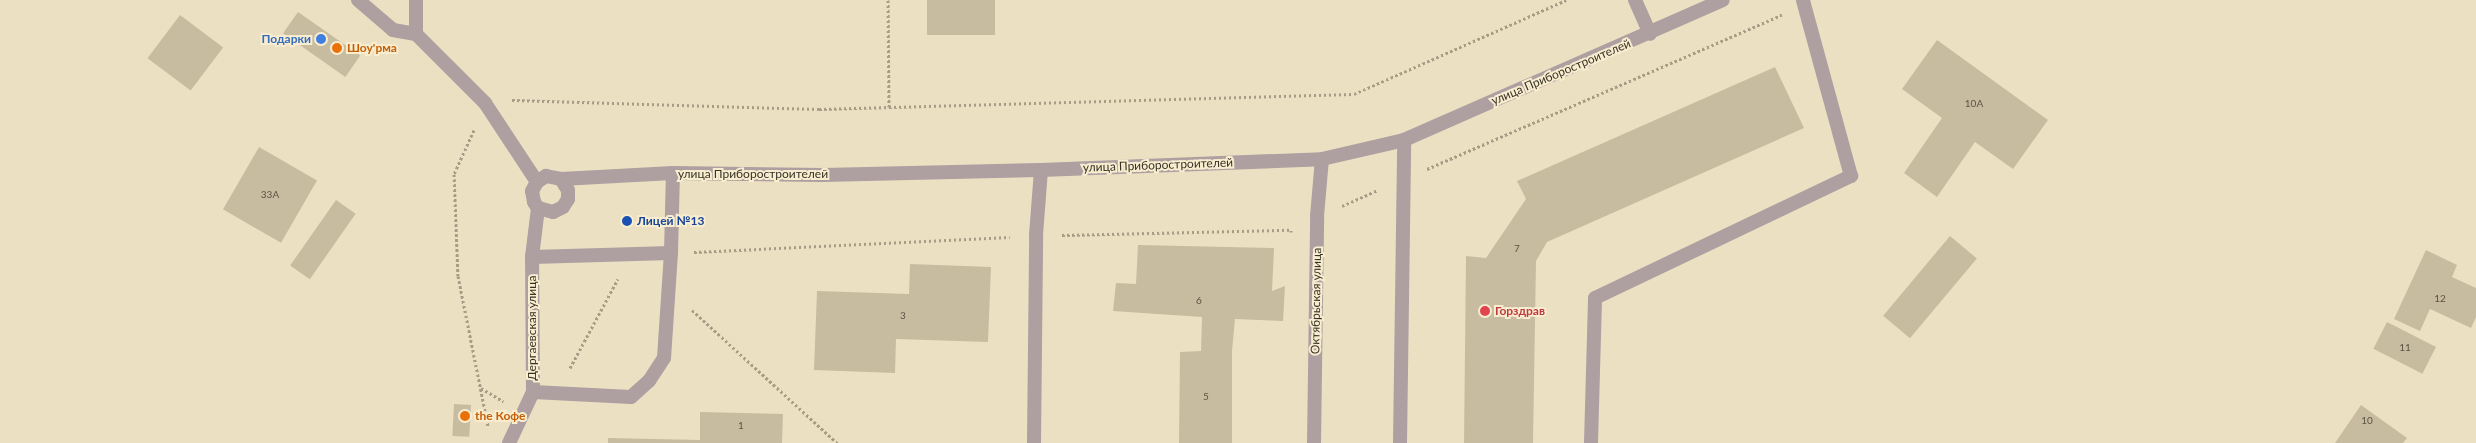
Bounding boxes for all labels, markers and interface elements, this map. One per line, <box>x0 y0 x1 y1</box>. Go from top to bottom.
place label: Подарки <box>262 32 311 46</box>
marker: Подарки <box>315 33 327 45</box>
street label: улица Приборостроителей <box>1489 36 1633 108</box>
place label: Шоу'рма <box>347 41 397 55</box>
marker: Шоу'рма <box>331 42 343 54</box>
house number: 10А <box>1965 98 1983 110</box>
street label: улица Приборостроителей <box>1083 155 1233 175</box>
street label: улица Приборостроителей <box>678 167 828 181</box>
house number: 33А <box>261 189 279 201</box>
place label: Лицей №13 <box>637 214 705 228</box>
marker: Лицей №13 <box>621 215 633 227</box>
house number: 7 <box>1514 243 1520 255</box>
street label: Октябрьская улица <box>1308 248 1324 354</box>
street label: Дергаевская улица <box>525 276 539 380</box>
house number: 12 <box>2434 293 2446 305</box>
house number: 6 <box>1196 295 1202 307</box>
place label: Горздрав <box>1495 304 1545 318</box>
marker: Горздрав <box>1479 305 1491 317</box>
house number: 3 <box>900 310 906 322</box>
house number: 11 <box>2399 342 2411 354</box>
house number: 5 <box>1203 391 1209 403</box>
place label: the Кофе <box>475 409 526 423</box>
marker: the Кофе <box>459 410 471 422</box>
house number: 10 <box>2361 415 2373 427</box>
house number: 1 <box>738 420 744 432</box>

